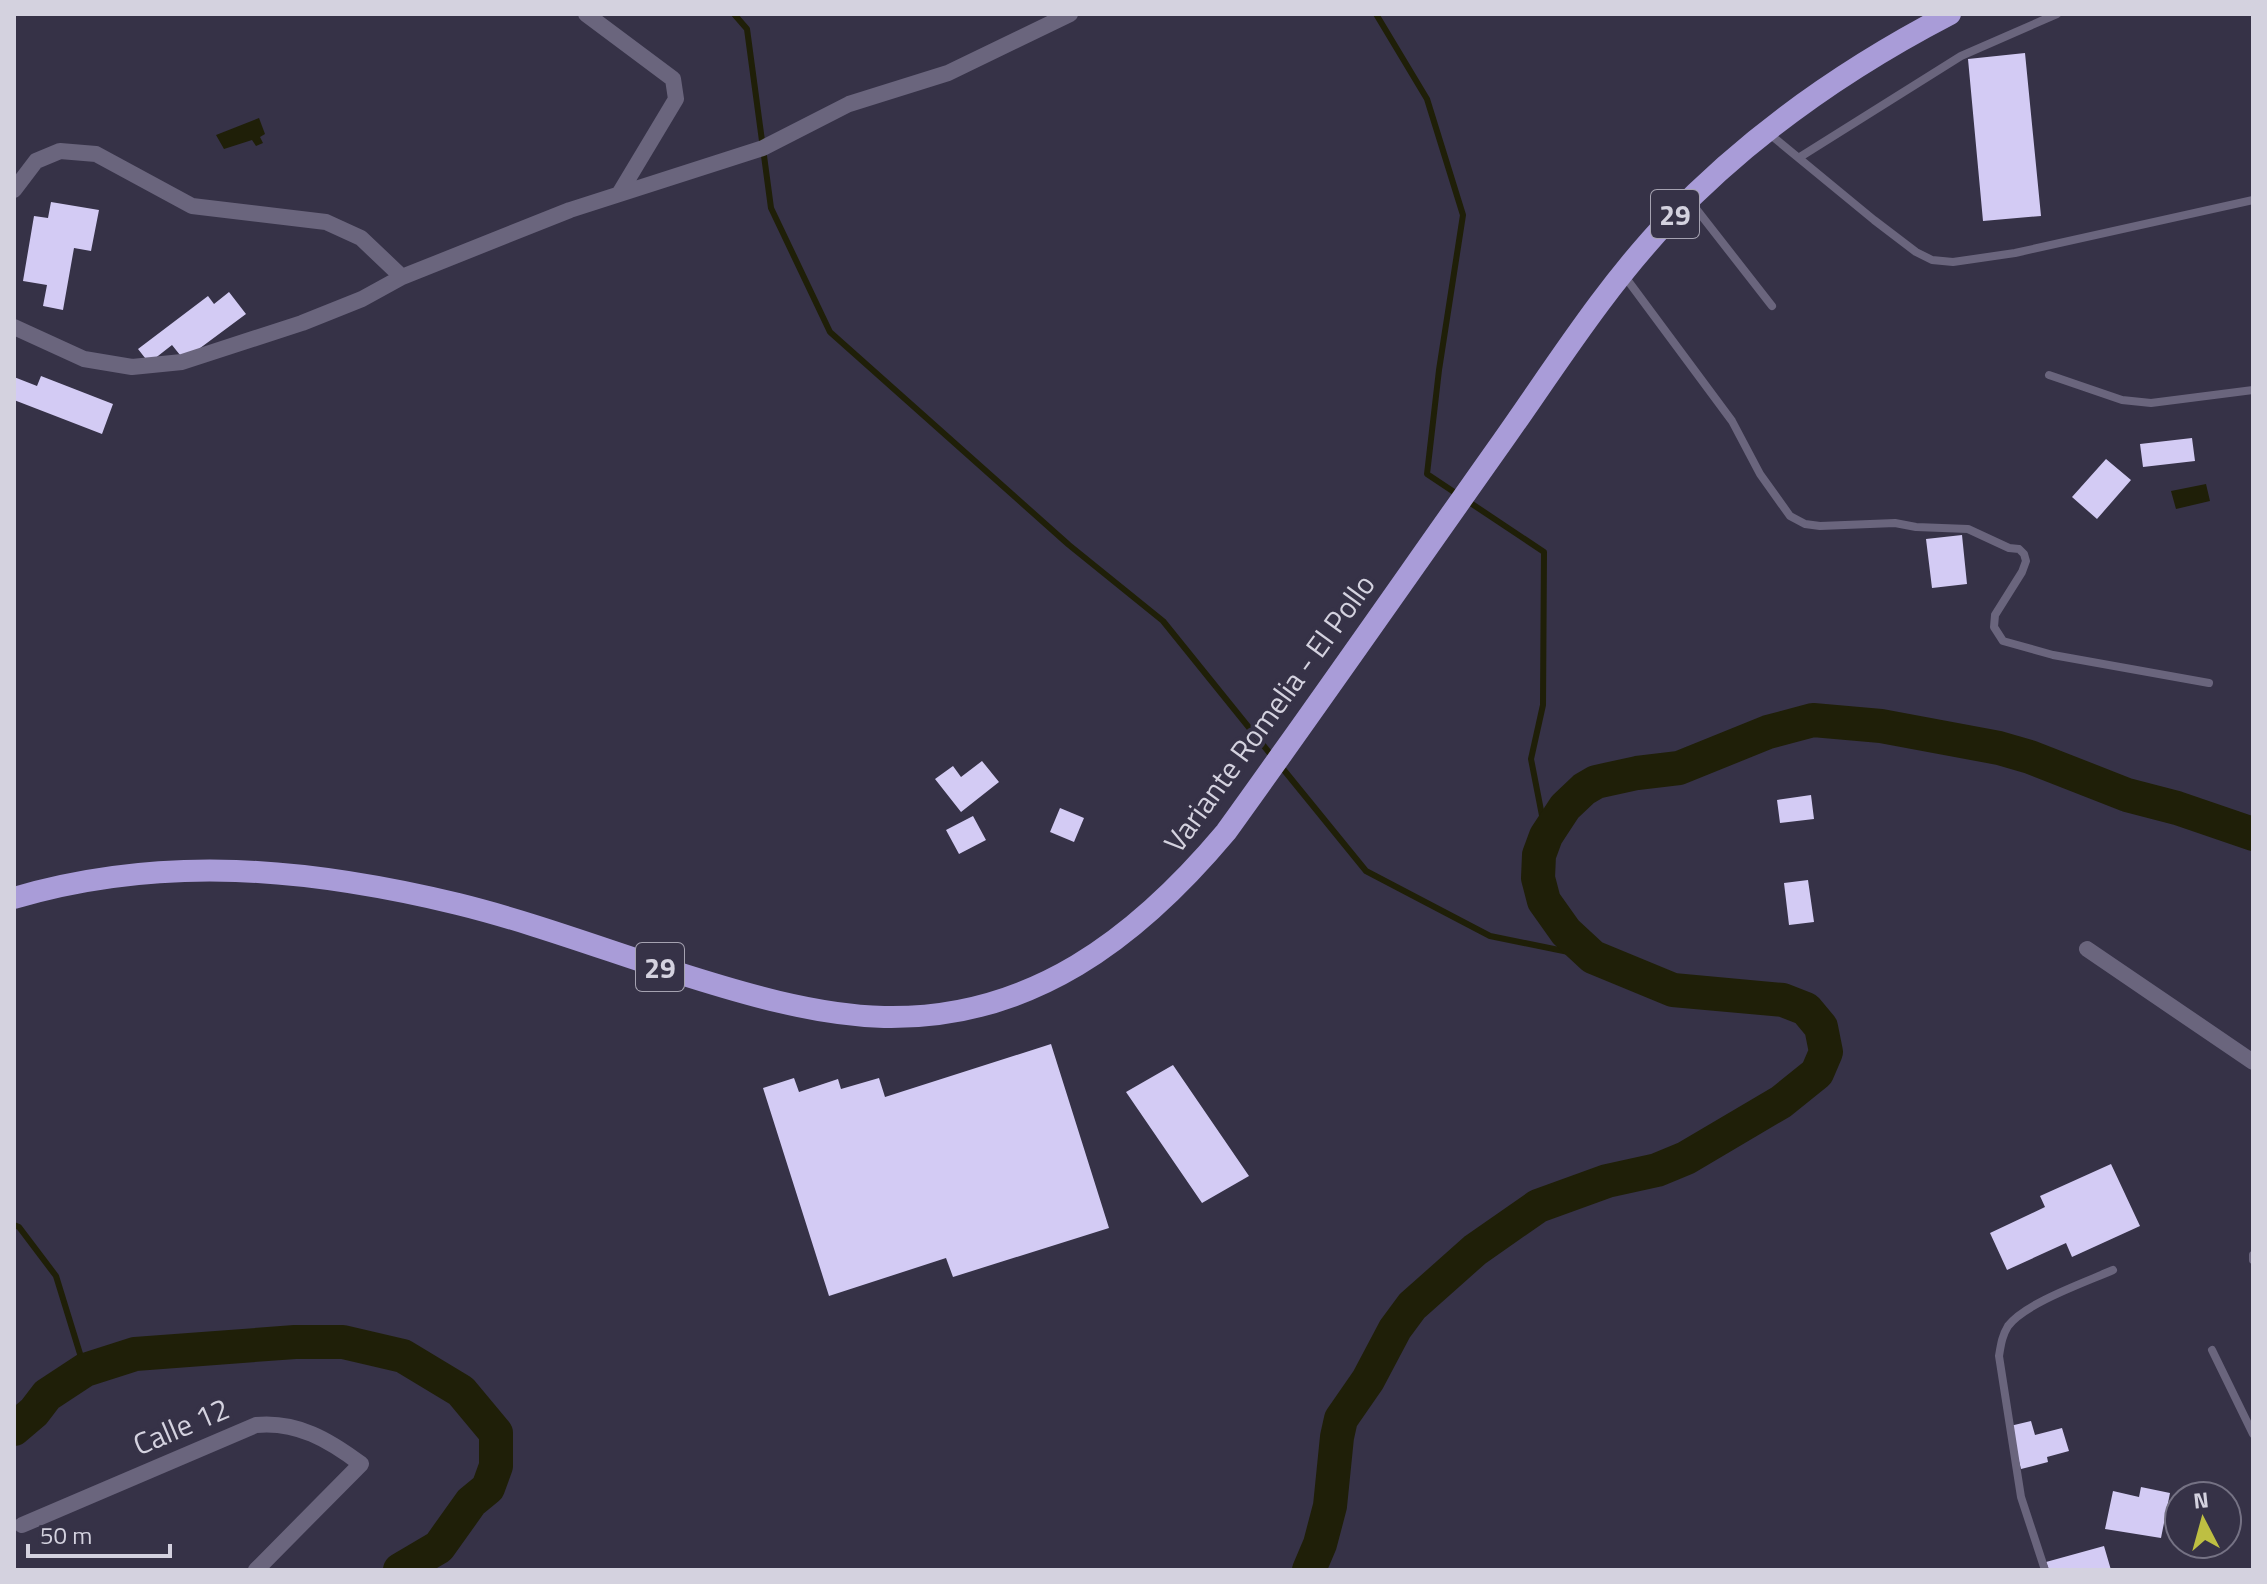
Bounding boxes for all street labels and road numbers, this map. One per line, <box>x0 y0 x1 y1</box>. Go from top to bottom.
road number: 29 <box>1651 190 1699 238</box>
street label: Variante Romelia - El Pollo <box>1152 564 1386 862</box>
road number: 29 <box>636 943 684 991</box>
street label: Calle 12 <box>126 1385 236 1467</box>

